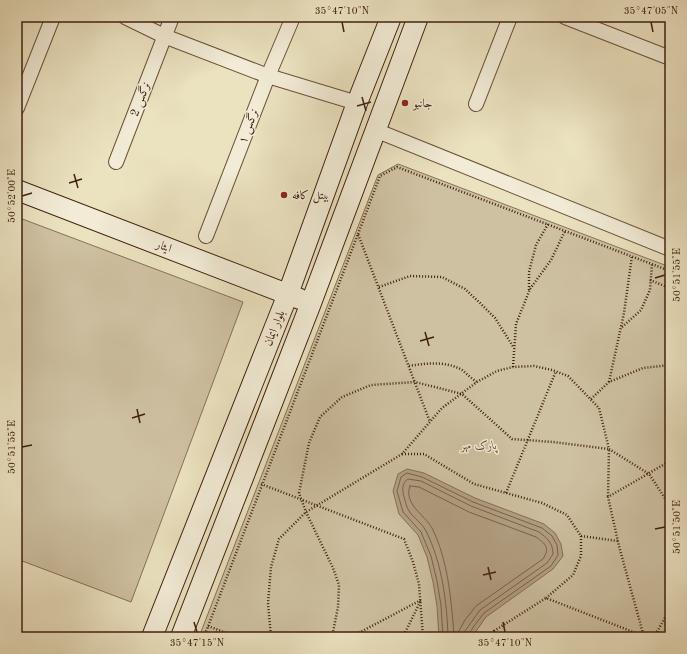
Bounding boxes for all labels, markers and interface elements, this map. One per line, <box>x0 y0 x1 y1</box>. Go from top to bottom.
text: 35°47'10"N <box>315 6 370 16</box>
text: 35°47'05"N <box>624 6 679 16</box>
street label: نرگس 2 <box>127 80 155 119</box>
marker: جانبو <box>400 98 410 108</box>
place label: جانبو <box>412 98 432 111</box>
street label: نرگس ۱ <box>235 107 263 146</box>
text: 50°52'00"E <box>7 169 17 223</box>
place label: بیتل کافه <box>292 189 329 204</box>
marker: بیتل کافه <box>279 190 289 200</box>
street label: ایثار <box>153 238 173 256</box>
text: 50°51'55"E <box>672 248 682 302</box>
street label: بلوار ایمان <box>262 309 287 348</box>
text: 50°51'55"E <box>7 420 17 474</box>
park label: پارک مهر <box>460 440 499 454</box>
text: 50°51'50"E <box>672 500 682 554</box>
text: 35°47'15"N <box>170 638 225 648</box>
text: 35°47'10"N <box>478 638 533 648</box>

